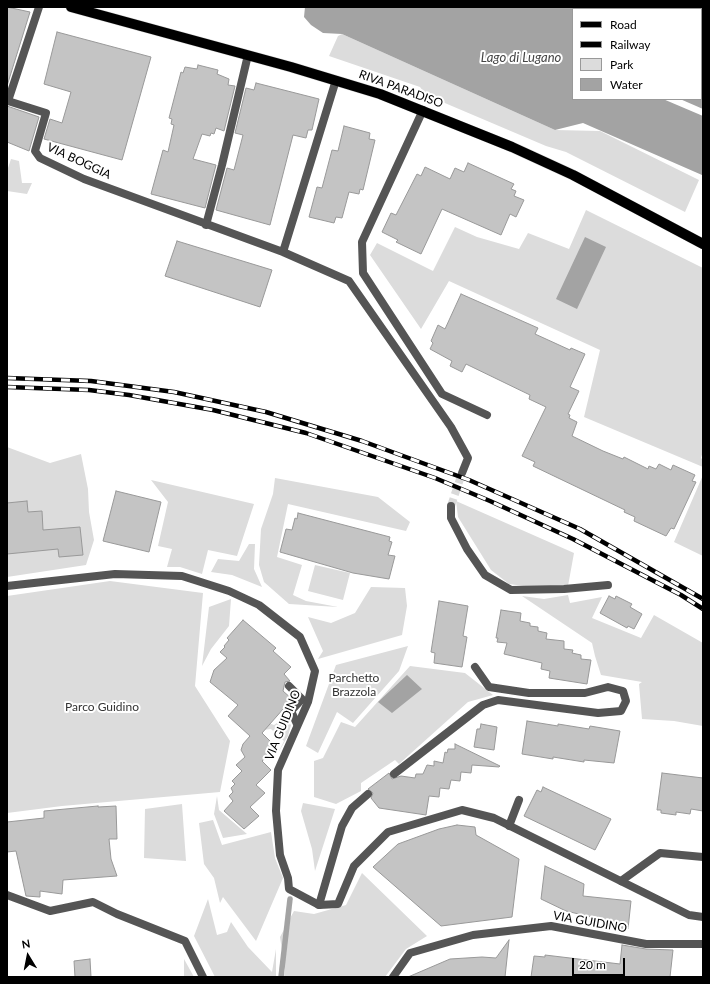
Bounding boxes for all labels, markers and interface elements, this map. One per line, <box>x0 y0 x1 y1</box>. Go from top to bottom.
legend <box>572 8 702 100</box>
text: Road <box>610 17 637 32</box>
text: Railway <box>610 37 650 52</box>
water label: Lago di Lugano <box>481 50 561 66</box>
text: Park <box>610 57 633 72</box>
street label: RIVA PARADISO <box>357 67 445 111</box>
text: Water <box>610 77 643 92</box>
street label: VIA BOGGIA <box>45 140 113 182</box>
park label: Parchetto Brazzola <box>329 671 379 699</box>
street label: VIA GUIDINO <box>262 688 304 762</box>
park label: Parco Guidino <box>65 700 139 714</box>
street label: VIA GUIDINO <box>552 908 628 936</box>
north arrow <box>8 936 48 976</box>
text: N <box>21 937 31 951</box>
scale bar <box>574 950 627 976</box>
text: 20 m <box>579 957 606 972</box>

